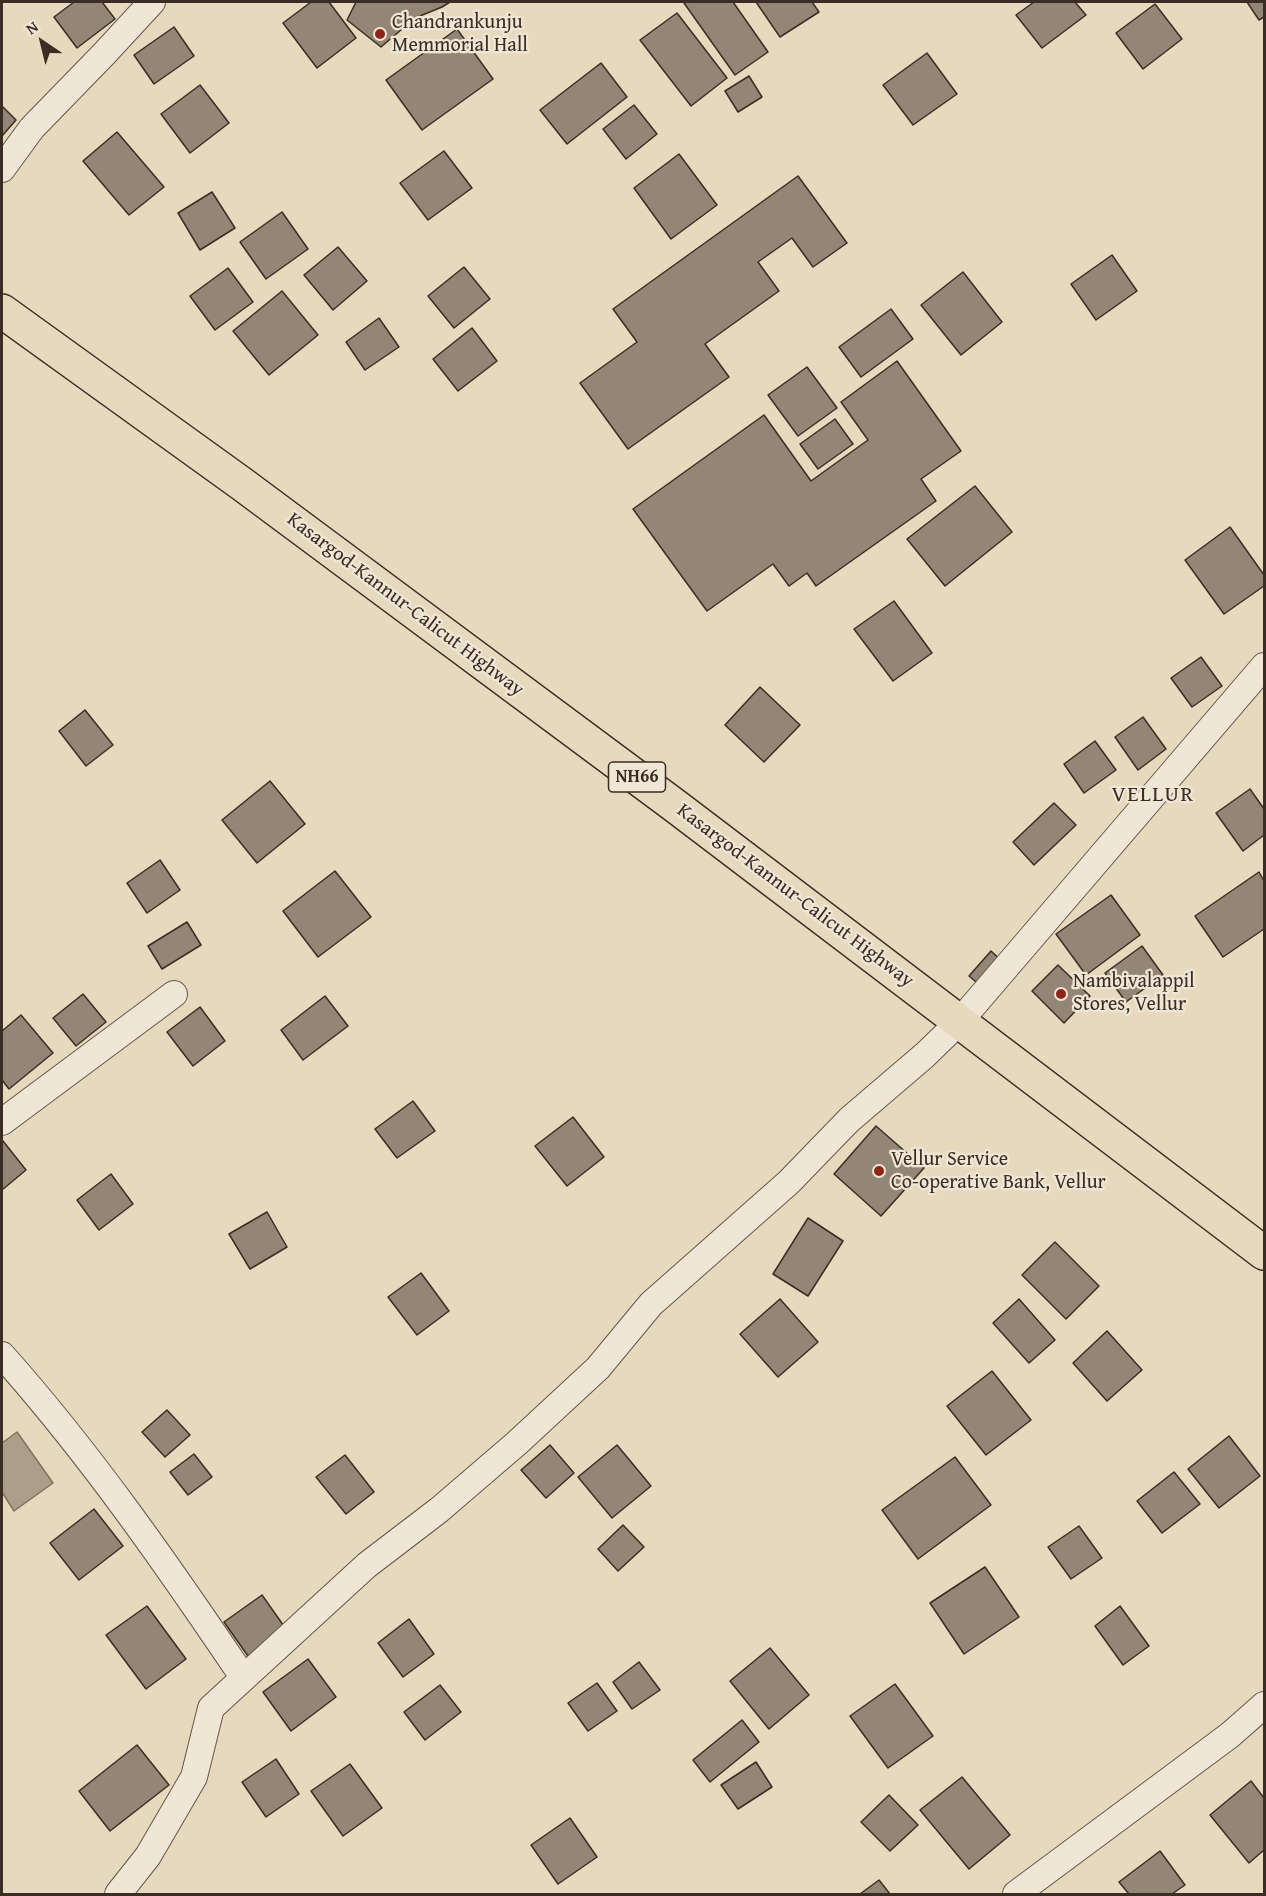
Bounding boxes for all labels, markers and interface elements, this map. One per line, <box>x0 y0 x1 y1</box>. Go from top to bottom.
place label: Chandrankunju Memmorial Hall <box>392 11 528 58</box>
north arrow <box>12 12 72 72</box>
text: N <box>20 14 43 40</box>
marker: Chandrankunju Memmorial Hall <box>373 27 387 41</box>
street label: Kasargod-Kannur-Calicut Highway <box>282 508 528 702</box>
road number: NH66 <box>608 762 666 792</box>
district label: VELLUR <box>1111 782 1195 808</box>
street label: Kasargod-Kannur-Calicut Highway <box>672 799 918 993</box>
place label: Nambivalappil Stores, Vellur <box>1073 970 1195 1017</box>
marker: Nambivalappil Stores, Vellur <box>1054 987 1068 1001</box>
place label: Vellur Service Co-operative Bank, Vellur <box>891 1148 1106 1195</box>
marker: Vellur Service Co-operative Bank, Vellur <box>872 1164 886 1178</box>

